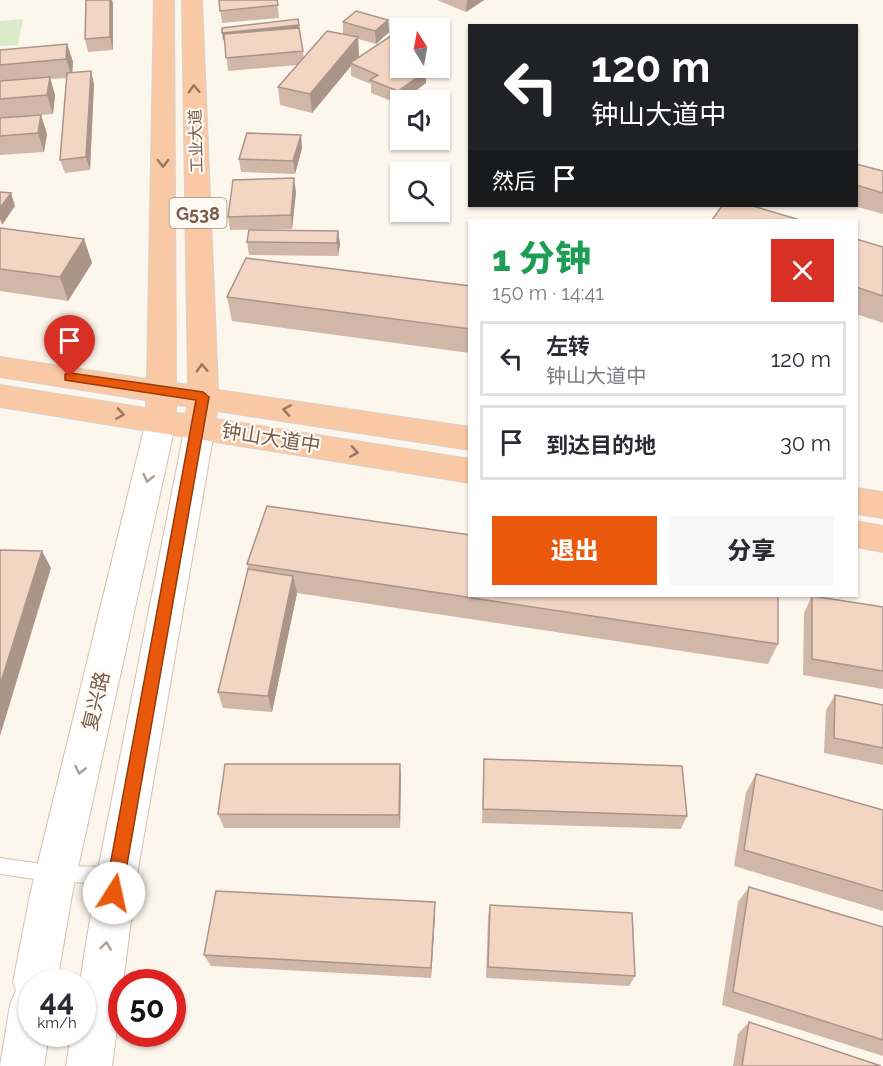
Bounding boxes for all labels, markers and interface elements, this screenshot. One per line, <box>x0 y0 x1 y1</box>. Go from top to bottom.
north arrow <box>390 18 450 78</box>
map controls <box>390 18 450 222</box>
text: 120 m <box>591 43 710 92</box>
icon: left <box>492 48 570 126</box>
one-way arrow <box>188 84 201 93</box>
button: sound <box>390 90 450 150</box>
text: 钟山大道中 <box>591 99 726 130</box>
street label: 工业大道 <box>185 109 207 173</box>
one-way arrow <box>157 159 169 168</box>
button: search <box>390 162 450 222</box>
icon: arrive <box>548 162 581 195</box>
text: 然后 <box>492 168 536 194</box>
road number: G538 <box>170 198 226 228</box>
text: 1 分钟 <box>492 237 591 279</box>
button: close <box>771 239 834 302</box>
text: 150 m · 14:41 <box>492 281 604 305</box>
pin <box>44 315 95 377</box>
icon: arrive <box>53 324 86 357</box>
text: 左转 <box>546 333 590 359</box>
icon: left <box>495 342 528 375</box>
text: 120 m <box>771 346 831 372</box>
one-way arrow <box>196 363 209 372</box>
text: 钟山大道中 <box>546 364 646 388</box>
one-way arrow <box>283 405 292 417</box>
one-way arrow <box>116 408 125 420</box>
street label: 钟山大道中 <box>220 418 322 458</box>
icon: arrive <box>495 426 528 459</box>
text: 30 m <box>780 430 831 456</box>
text: 到达目的地 <box>546 432 656 458</box>
one-way arrow <box>350 445 359 457</box>
one-way arrow <box>142 472 155 482</box>
button: 退出 <box>492 516 657 585</box>
button: 分享 <box>669 516 834 585</box>
street label: 复兴路 <box>78 669 114 733</box>
one-way arrow <box>74 765 87 775</box>
position arrow <box>82 861 146 925</box>
one-way arrow <box>100 941 112 950</box>
speed limit sign: 50 <box>108 969 186 1047</box>
text: 44 <box>40 983 74 1018</box>
text: km/h <box>37 1014 77 1032</box>

